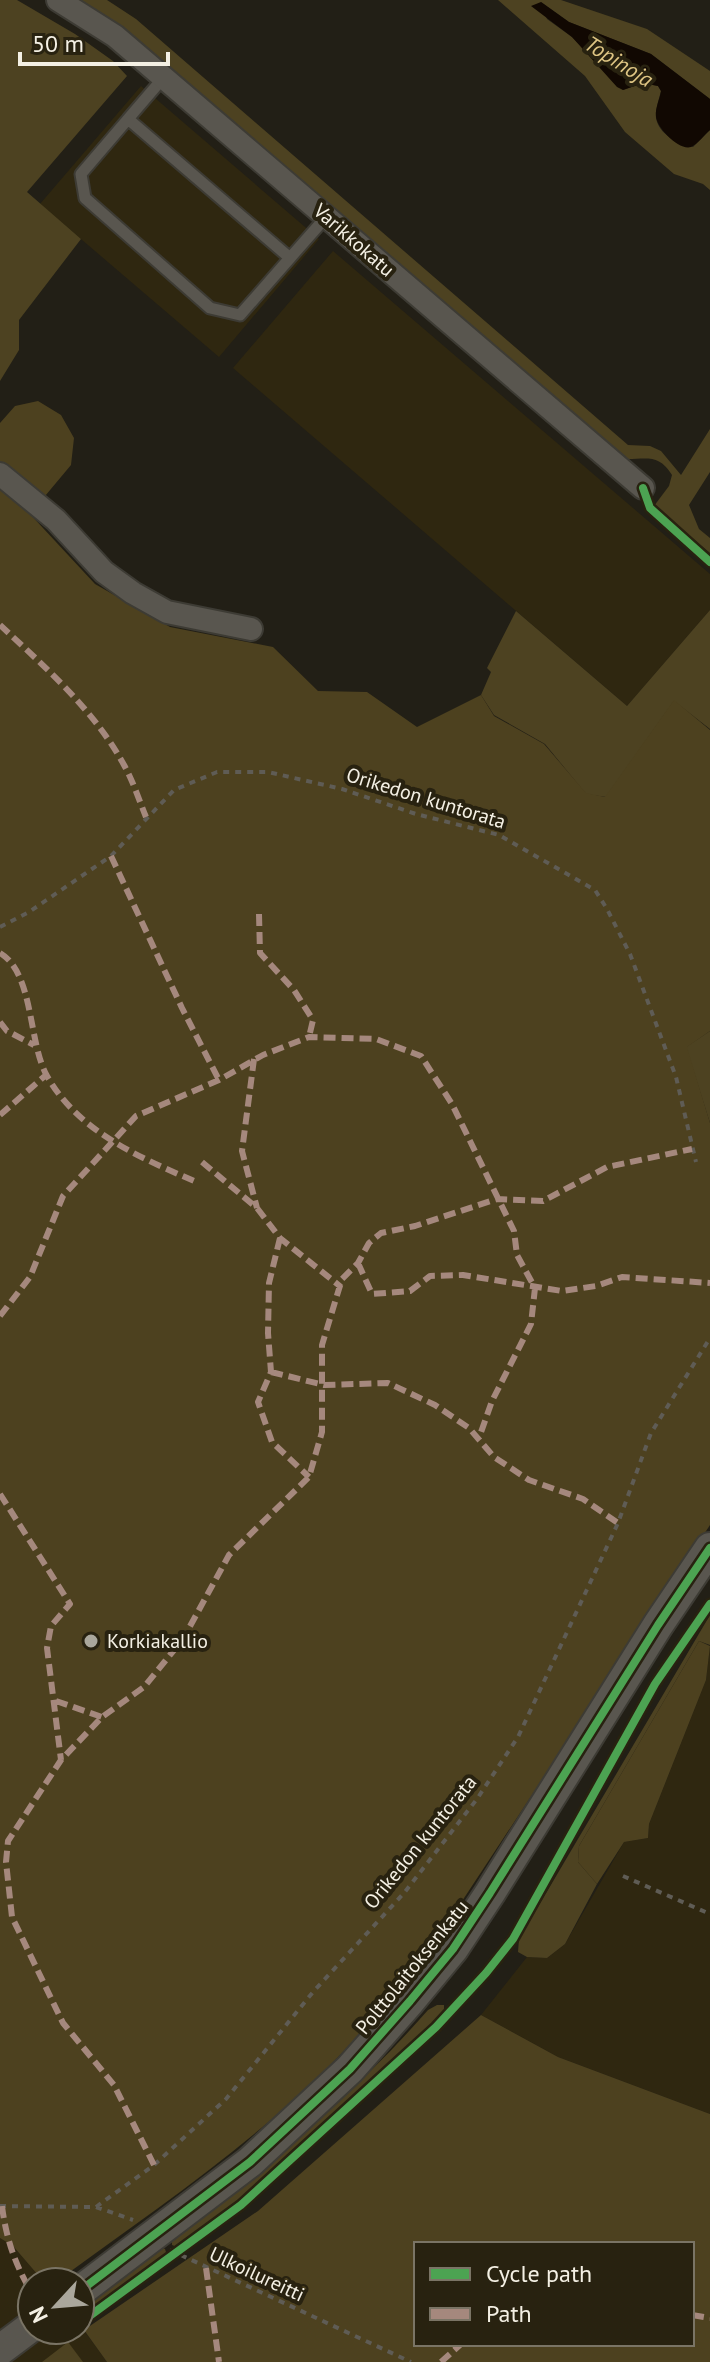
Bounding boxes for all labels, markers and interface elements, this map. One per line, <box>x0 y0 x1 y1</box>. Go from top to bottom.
scale bar <box>20 16 168 66</box>
text: 50 m <box>32 28 84 59</box>
water label: Topinoja <box>579 29 659 93</box>
street label: Varikkokatu <box>307 197 400 282</box>
street label: Orikedon kuntorata <box>343 761 509 835</box>
place label: Korkiakallio <box>107 1628 208 1654</box>
marker: Korkiakallio <box>82 1632 100 1650</box>
street label: Orikedon kuntorata <box>358 1770 482 1914</box>
street label: Polttolaitoksenkatu <box>350 1894 474 2040</box>
street label: Ulkoilureitti <box>205 2241 309 2307</box>
legend <box>414 2242 694 2346</box>
text: Cycle path <box>486 2258 592 2289</box>
north arrow <box>16 2266 96 2346</box>
text: Path <box>486 2298 532 2329</box>
text: N <box>22 2302 54 2327</box>

